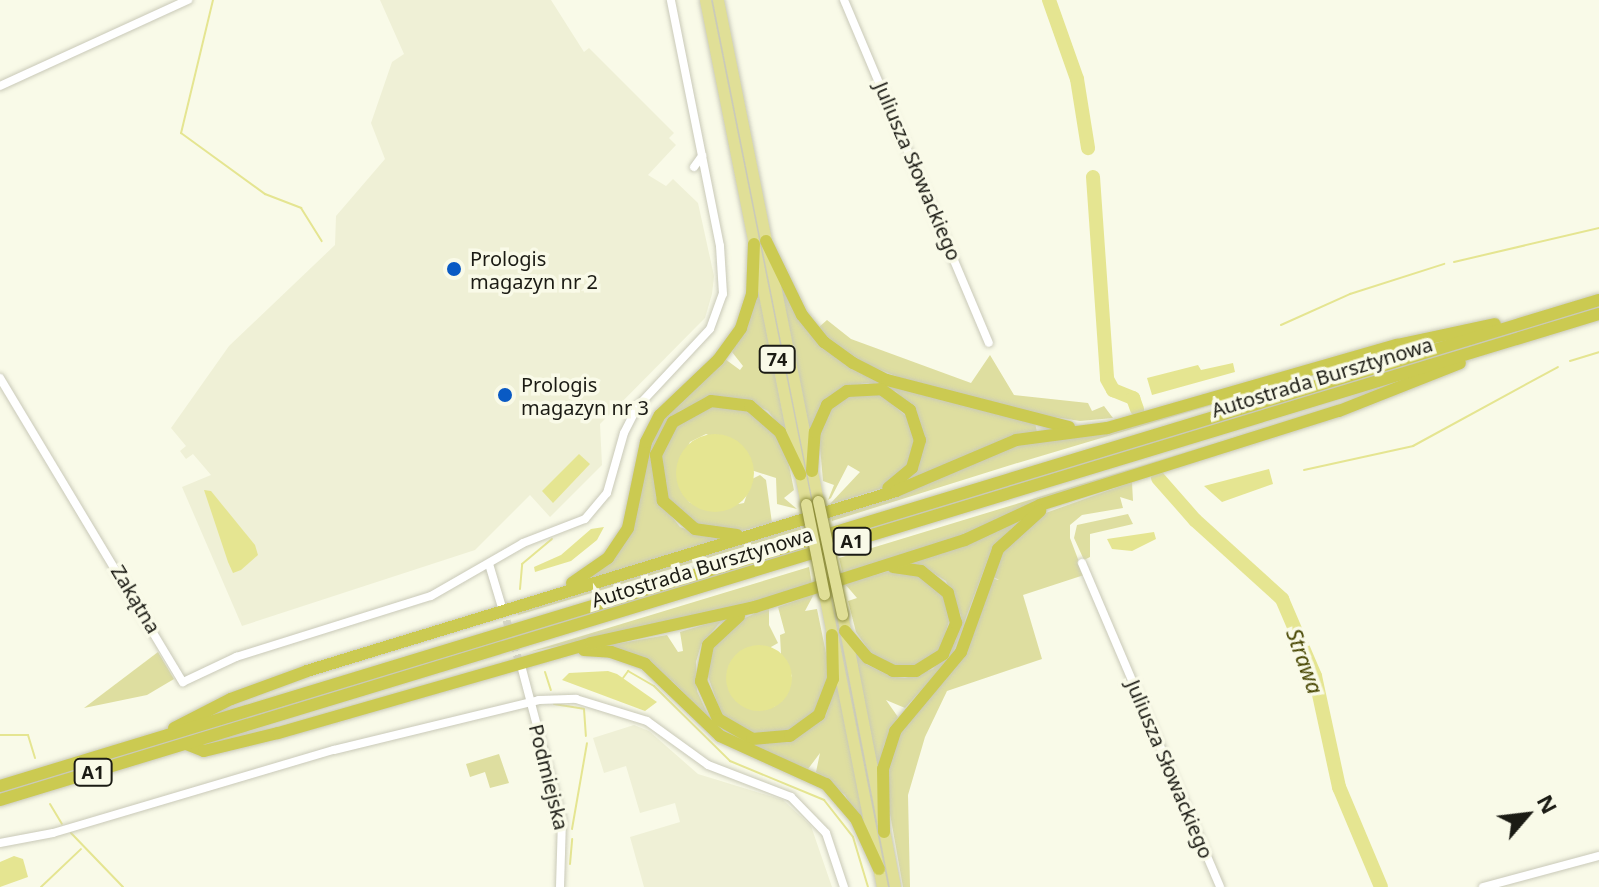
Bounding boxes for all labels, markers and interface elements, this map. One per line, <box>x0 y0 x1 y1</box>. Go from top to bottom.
street label: Juliusza Słowackiego <box>869 78 967 264</box>
place label: Prologis magazyn nr 2 <box>470 246 598 293</box>
marker: Prologis magazyn nr 2 <box>445 260 463 278</box>
street label: Autostrada Bursztynowa <box>1208 332 1436 422</box>
road number: 74 <box>757 345 797 373</box>
place label: Prologis magazyn nr 3 <box>521 372 649 419</box>
marker: Prologis magazyn nr 3 <box>496 386 514 404</box>
street label: Autostrada Bursztynowa <box>588 522 816 612</box>
road number: A1 <box>832 527 872 555</box>
street label: Zakątna <box>106 561 166 637</box>
water label: Strawa <box>1281 625 1329 697</box>
street label: Juliusza Słowackiego <box>1121 676 1219 862</box>
street label: Podmiejska <box>524 722 574 832</box>
road number: A1 <box>73 758 113 786</box>
north arrow <box>1487 775 1567 855</box>
text: N <box>1531 789 1566 819</box>

